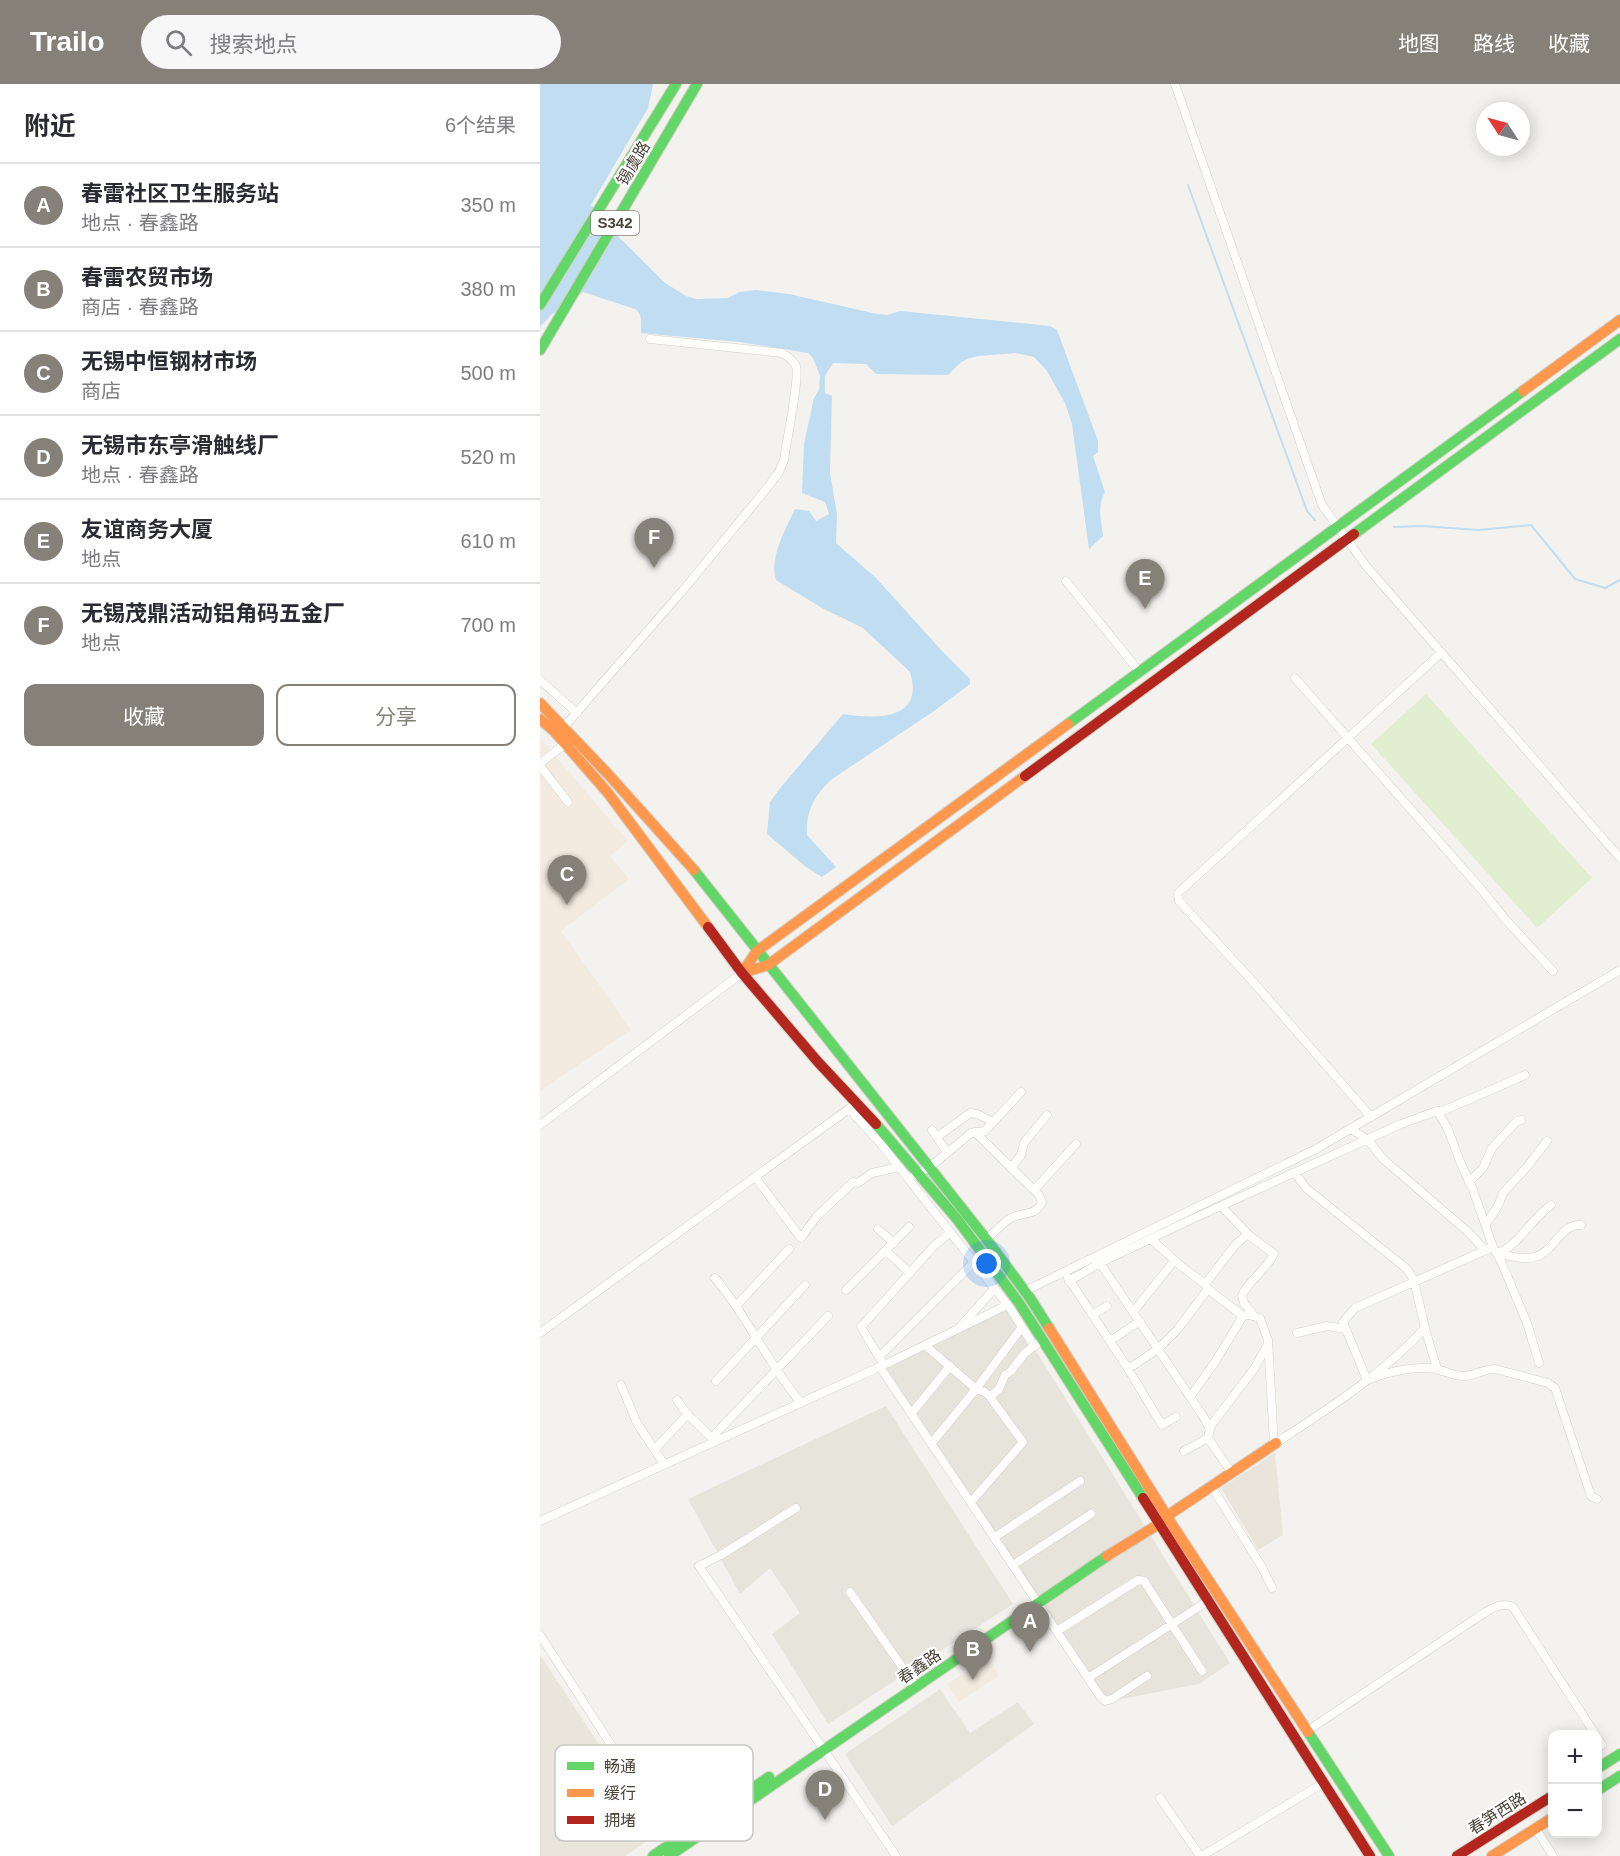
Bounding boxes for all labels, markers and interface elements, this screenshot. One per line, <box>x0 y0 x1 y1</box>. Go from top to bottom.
search box <box>141 15 561 69</box>
text: Trailo <box>30 26 105 57</box>
icon: search <box>162 26 195 59</box>
text: 搜索地点 <box>210 32 298 57</box>
text: 地图 <box>1398 32 1440 55</box>
text: 路线 <box>1473 32 1515 55</box>
text: 收藏 <box>1548 32 1590 55</box>
north arrow <box>1476 102 1530 156</box>
text: 附近 <box>24 111 76 141</box>
text: 6个结果 <box>445 114 516 136</box>
street label: 锡虞路 <box>614 138 653 188</box>
text: 春雷社区卫生服务站 <box>81 181 279 206</box>
text: A <box>36 194 51 216</box>
text: 350 m <box>460 194 516 216</box>
road number: S342 <box>591 211 639 235</box>
text: 地点 · 春鑫路 <box>81 212 199 234</box>
text: 春雷农贸市场 <box>81 265 213 290</box>
text: B <box>36 278 51 300</box>
text: 380 m <box>460 278 516 300</box>
text: 商店 · 春鑫路 <box>81 296 199 318</box>
text: 无锡中恒钢材市场 <box>81 349 257 374</box>
text: C <box>36 362 51 384</box>
text: 500 m <box>460 362 516 384</box>
text: 商店 <box>81 380 121 402</box>
text: 无锡市东亭滑触线厂 <box>81 433 279 458</box>
text: D <box>36 446 51 468</box>
text: 520 m <box>460 446 516 468</box>
text: 地点 · 春鑫路 <box>81 464 199 486</box>
text: 友谊商务大厦 <box>81 517 213 542</box>
pin: F <box>634 518 674 568</box>
text: E <box>37 530 50 552</box>
text: 610 m <box>460 530 516 552</box>
text: 地点 <box>81 548 121 570</box>
pin: E <box>1126 560 1164 609</box>
text: 无锡茂鼎活动铝角码五金厂 <box>81 601 345 626</box>
text: F <box>37 614 50 636</box>
text: 700 m <box>460 614 516 636</box>
text: 地点 <box>81 632 121 654</box>
button: 收藏 <box>24 684 264 746</box>
button: 分享 <box>276 684 516 746</box>
pin: C <box>548 856 586 905</box>
your location <box>972 1249 1001 1278</box>
pin: A <box>1010 1602 1050 1652</box>
pin: B <box>954 1630 992 1680</box>
street label: 春鑫路 <box>895 1646 944 1687</box>
map controls <box>1548 1730 1602 1838</box>
button: + <box>1548 1730 1602 1784</box>
legend <box>555 1745 753 1841</box>
text: 畅通 <box>604 1758 636 1775</box>
pin: D <box>806 1770 844 1820</box>
button: − <box>1548 1784 1602 1838</box>
text: 缓行 <box>604 1785 636 1802</box>
street label: 春笋西路 <box>1466 1789 1529 1838</box>
text: 拥堵 <box>604 1812 636 1829</box>

